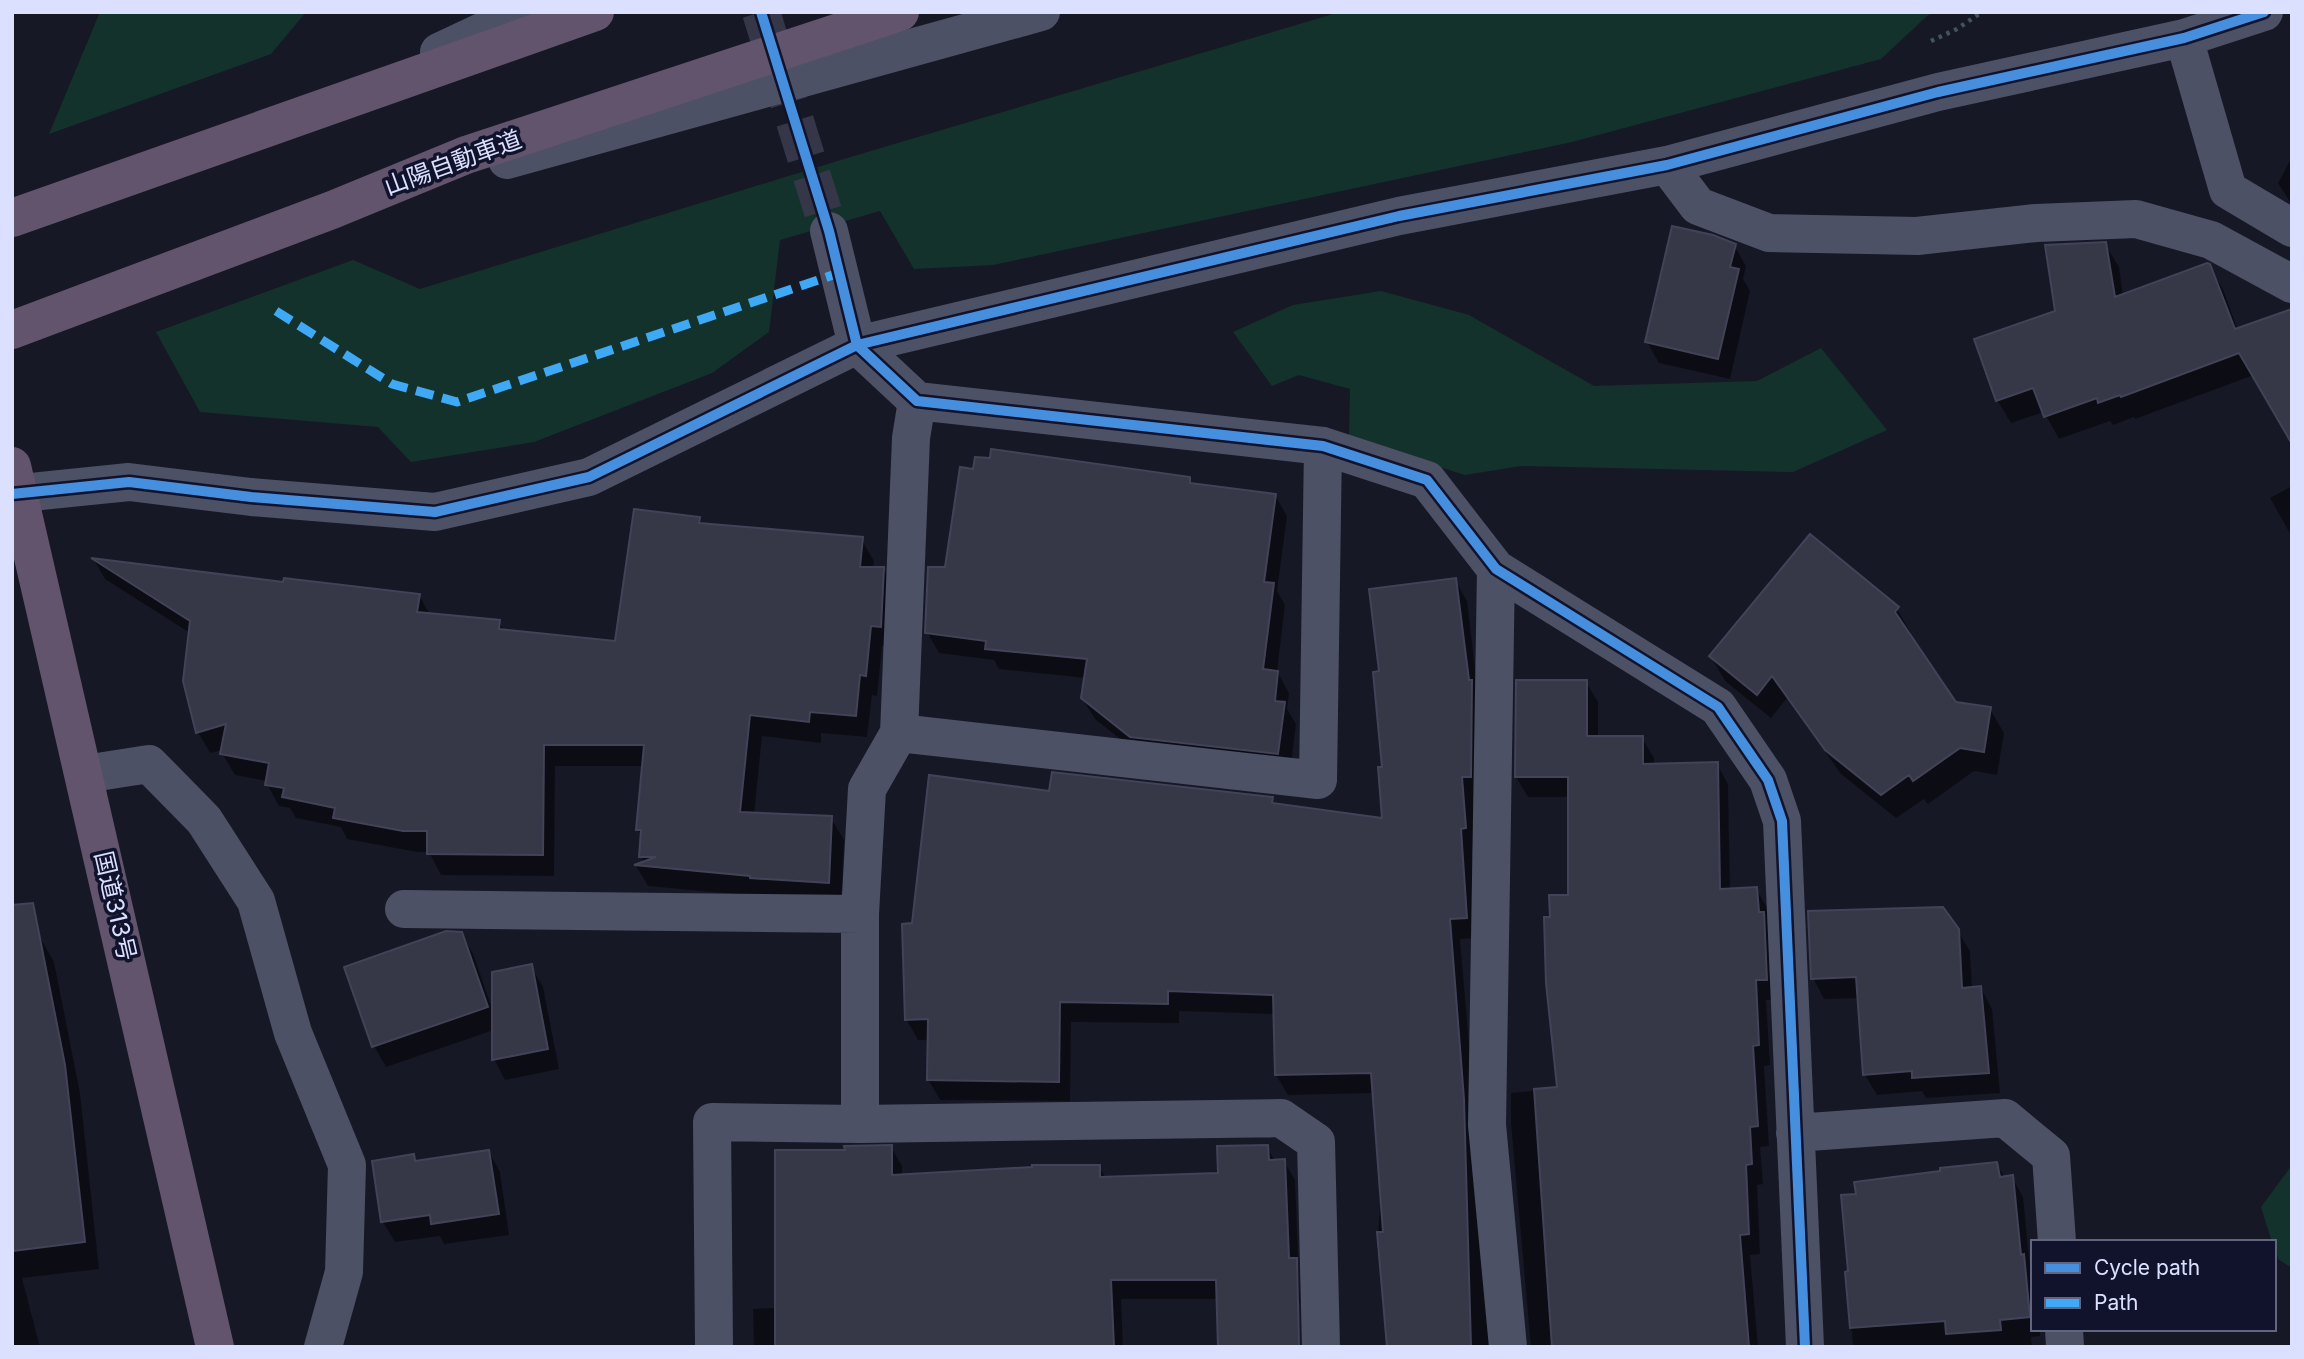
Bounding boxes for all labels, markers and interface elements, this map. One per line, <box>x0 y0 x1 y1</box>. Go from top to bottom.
street label: 山陽自動車道 <box>380 124 525 201</box>
street label: 国道313号 <box>89 848 142 963</box>
legend <box>2031 1240 2276 1331</box>
text: Cycle path <box>2094 1255 2200 1280</box>
text: Path <box>2094 1290 2139 1315</box>

